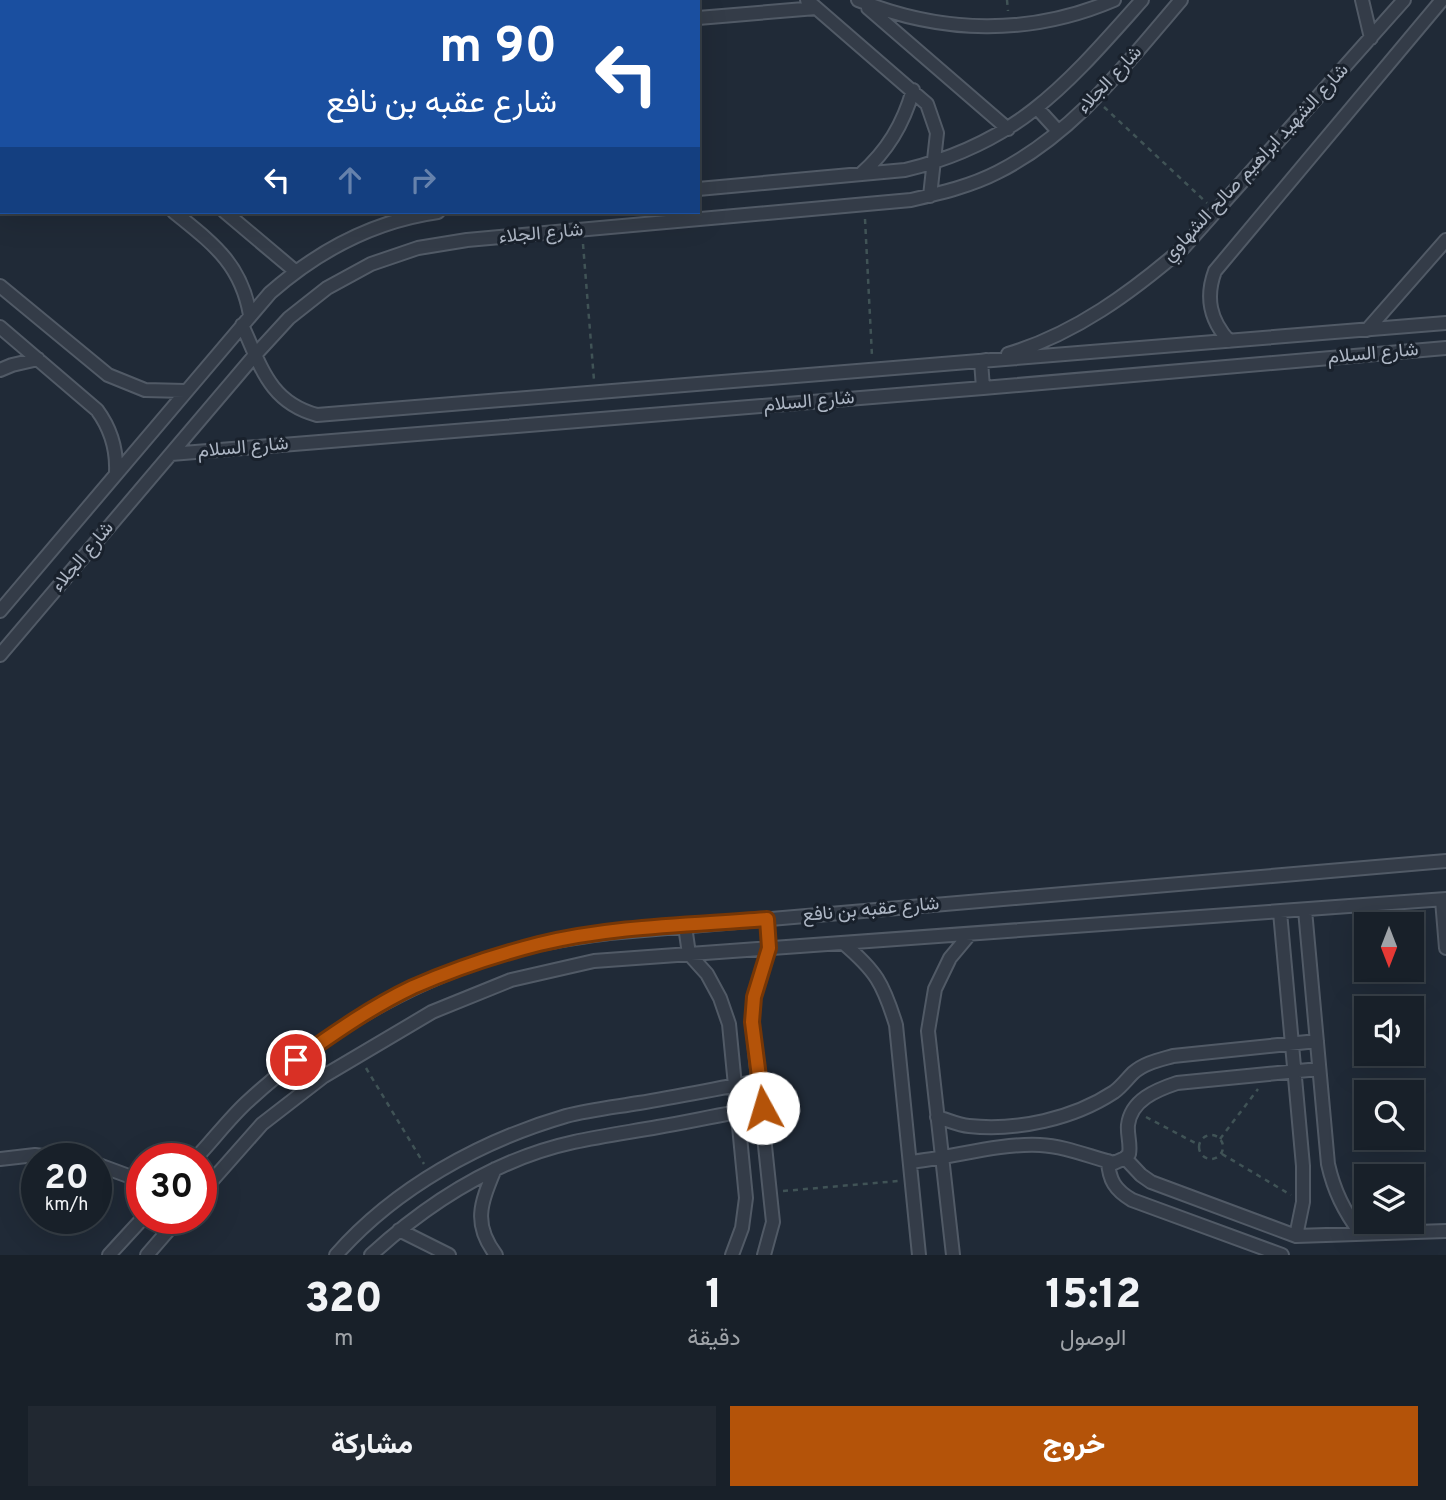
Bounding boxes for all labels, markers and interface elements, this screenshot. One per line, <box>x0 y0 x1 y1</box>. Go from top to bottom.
text: 90 m <box>439 18 557 80</box>
icon: left <box>581 28 672 119</box>
street label: شارع الجلاء <box>1072 41 1148 119</box>
street label: شارع الشهيد ابراهيم صالح الشهاوي <box>1158 59 1356 269</box>
text: شارع عقبه بن نافع <box>326 84 557 124</box>
icon: left <box>258 161 296 199</box>
icon: ahead <box>331 161 369 199</box>
icon: right <box>404 161 442 199</box>
street label: شارع الجلاء <box>498 218 584 250</box>
street label: شارع السلام <box>1326 338 1420 370</box>
street label: شارع السلام <box>762 386 856 418</box>
street label: شارع السلام <box>196 432 290 464</box>
street label: شارع الجلاء <box>47 517 119 597</box>
street label: شارع عقبه بن نافع <box>802 892 940 928</box>
north arrow <box>1354 912 1424 982</box>
map controls <box>1354 912 1424 1234</box>
button: sound <box>1354 996 1424 1066</box>
pin <box>266 1030 326 1090</box>
icon: arrive <box>277 1041 315 1079</box>
position arrow <box>726 1071 800 1145</box>
button: search <box>1354 1080 1424 1150</box>
speed limit sign: 30 <box>126 1143 217 1234</box>
text: 20 <box>44 1157 89 1201</box>
button: layers <box>1354 1164 1424 1234</box>
text: km/h <box>45 1194 88 1217</box>
text: 1 <box>705 1270 723 1323</box>
text: 15:12 <box>1045 1270 1141 1323</box>
text: 320 <box>305 1274 383 1327</box>
text: m <box>334 1325 353 1354</box>
text: دقيقة <box>687 1325 741 1354</box>
text: الوصول <box>1060 1325 1126 1354</box>
button: مشاركة <box>28 1406 716 1486</box>
button: خروج <box>730 1406 1418 1486</box>

